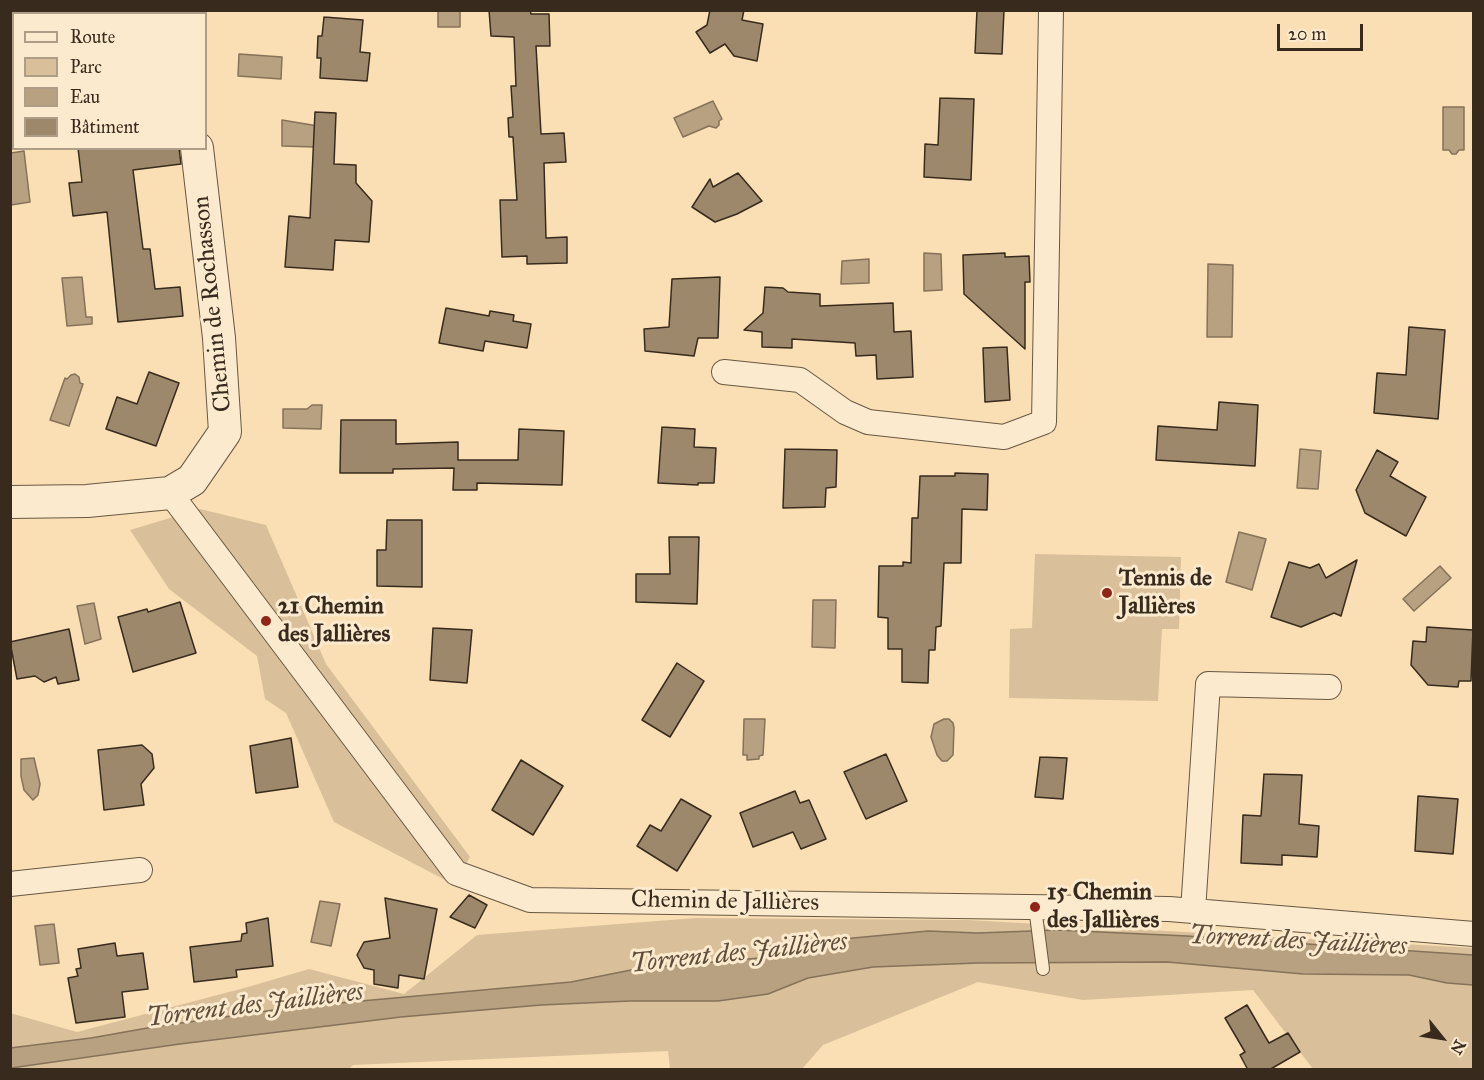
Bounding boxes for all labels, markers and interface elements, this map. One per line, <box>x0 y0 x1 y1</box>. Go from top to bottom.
legend <box>12 12 207 150</box>
scale bar <box>1280 12 1366 50</box>
text: 20 m <box>1288 23 1326 45</box>
text: Route <box>70 26 115 48</box>
text: Parc <box>70 56 102 78</box>
text: Eau <box>70 86 100 108</box>
text: Bâtiment <box>70 116 139 138</box>
street label: Chemin de Rochasson <box>187 195 239 413</box>
place label: Tennis de Jallières <box>1119 565 1212 621</box>
marker: Tennis de Jallières <box>1100 586 1114 600</box>
place label: 21 Chemin des Jallières <box>278 593 390 649</box>
marker: 21 Chemin des Jallières <box>259 614 273 628</box>
place label: 15 Chemin des Jallières <box>1047 879 1159 935</box>
street label: Chemin de Jallières <box>631 886 819 918</box>
marker: 15 Chemin des Jallières <box>1028 900 1042 914</box>
water label: Torrent des Jaillières <box>1188 921 1408 963</box>
water label: Torrent des Jaillières <box>629 927 849 981</box>
water label: Torrent des Jaillières <box>145 977 365 1035</box>
north arrow <box>1412 1008 1472 1068</box>
text: N <box>1446 1037 1470 1058</box>

